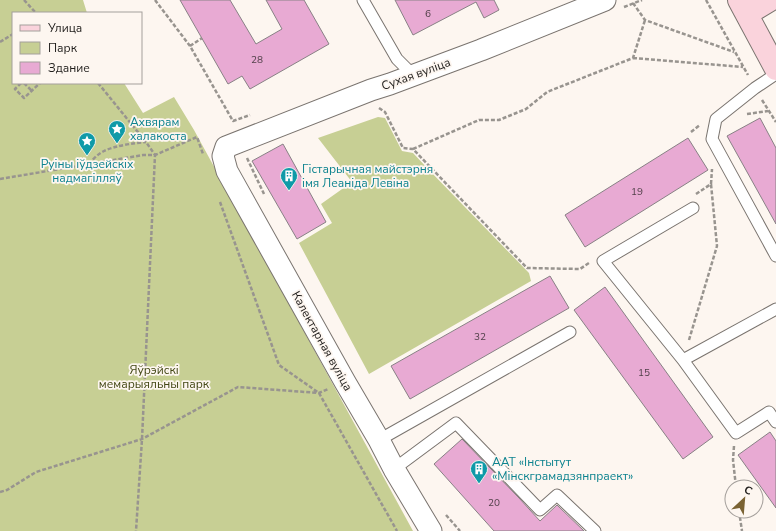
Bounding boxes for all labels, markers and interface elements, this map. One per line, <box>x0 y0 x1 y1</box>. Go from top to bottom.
house number: 6 <box>425 7 431 21</box>
legend <box>12 12 142 84</box>
text: Улица <box>47 20 82 36</box>
text: Парк <box>48 40 78 56</box>
house number: 28 <box>251 53 263 67</box>
street label: Сухая вуліца <box>379 54 453 94</box>
text: Здание <box>48 60 90 76</box>
place label: Ахвярам халакоста <box>130 114 187 144</box>
place icon: Ахвярам халакоста <box>107 119 127 144</box>
place icon: Руіны іўдзейскіх надмагілляў <box>77 131 97 156</box>
place label: Руіны іўдзейскіх надмагілляў <box>41 156 134 186</box>
place label: Гістарычная майстэрня імя Леаніда Левіна <box>302 161 433 191</box>
building icon: Гістарычная майстэрня імя Леаніда Левіна <box>279 166 299 191</box>
house number: 19 <box>631 185 643 199</box>
street label: Калектарная вуліца <box>288 288 356 394</box>
house number: 32 <box>474 330 486 344</box>
park label: Яўрэйскі мемарыяльны парк <box>99 362 210 392</box>
house number: 15 <box>638 366 650 380</box>
place label: ААТ «Інстытут «Мінскграмадзянпраект» <box>492 454 633 484</box>
building icon: ААТ «Інстытут «Мінскграмадзянпраект» <box>469 459 489 484</box>
north arrow <box>724 479 764 519</box>
text: С <box>742 482 755 499</box>
house number: 20 <box>488 496 500 510</box>

